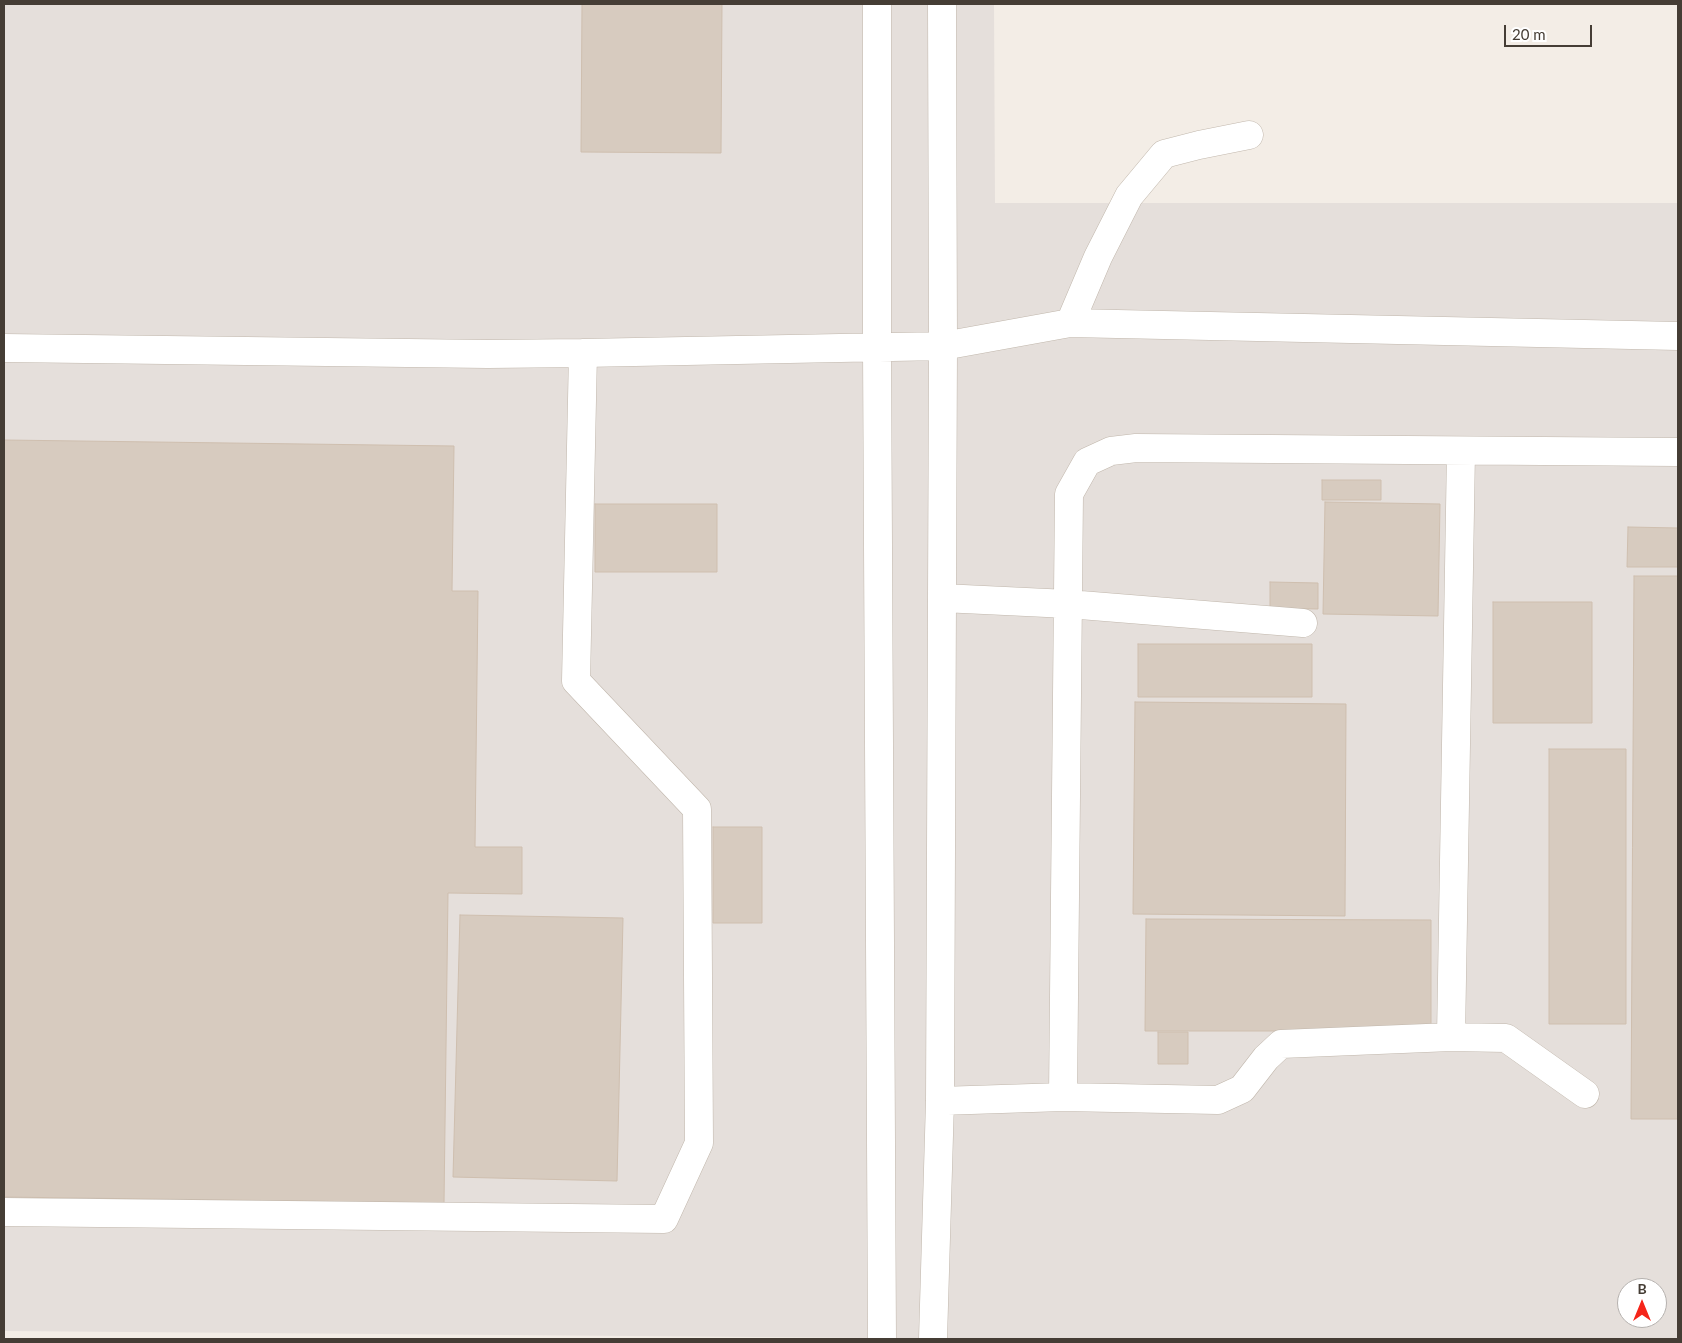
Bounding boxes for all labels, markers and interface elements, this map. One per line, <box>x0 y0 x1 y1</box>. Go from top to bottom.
scale bar <box>1507 15 1594 47</box>
text: 20 m <box>1512 25 1546 43</box>
north arrow <box>1617 1278 1667 1328</box>
text: B <box>1637 1280 1647 1297</box>

